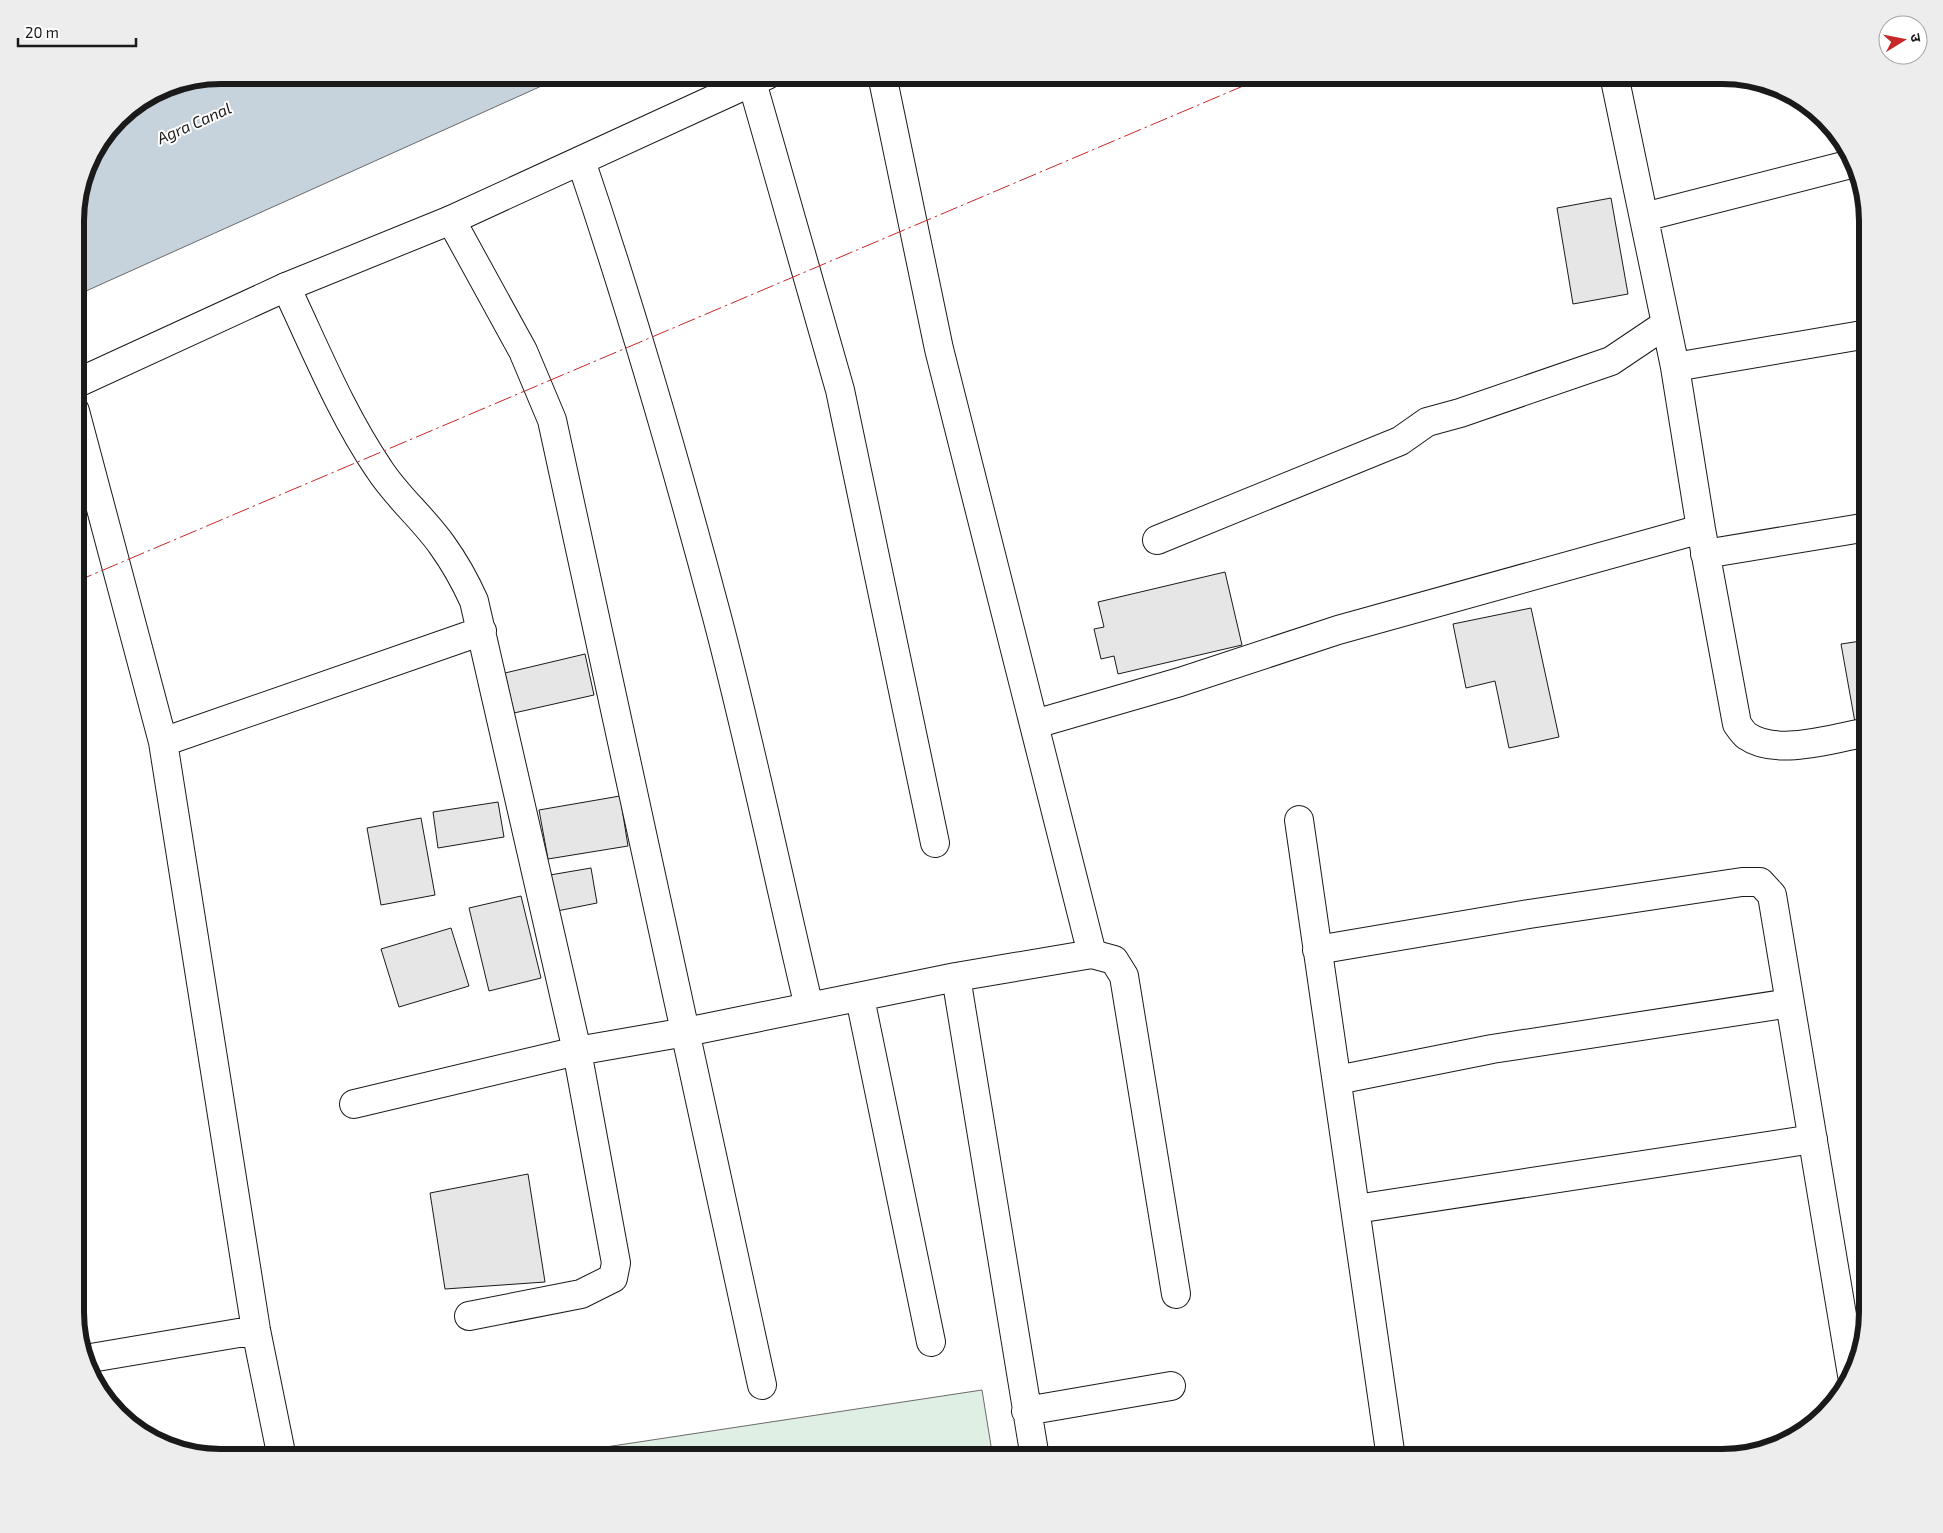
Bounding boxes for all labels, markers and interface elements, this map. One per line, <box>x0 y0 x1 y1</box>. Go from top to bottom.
scale bar <box>18 15 135 47</box>
north arrow <box>1878 15 1928 65</box>
text: 20 m <box>25 23 59 41</box>
text: उ <box>1907 32 1926 44</box>
water label: Agra Canal <box>153 98 234 148</box>

